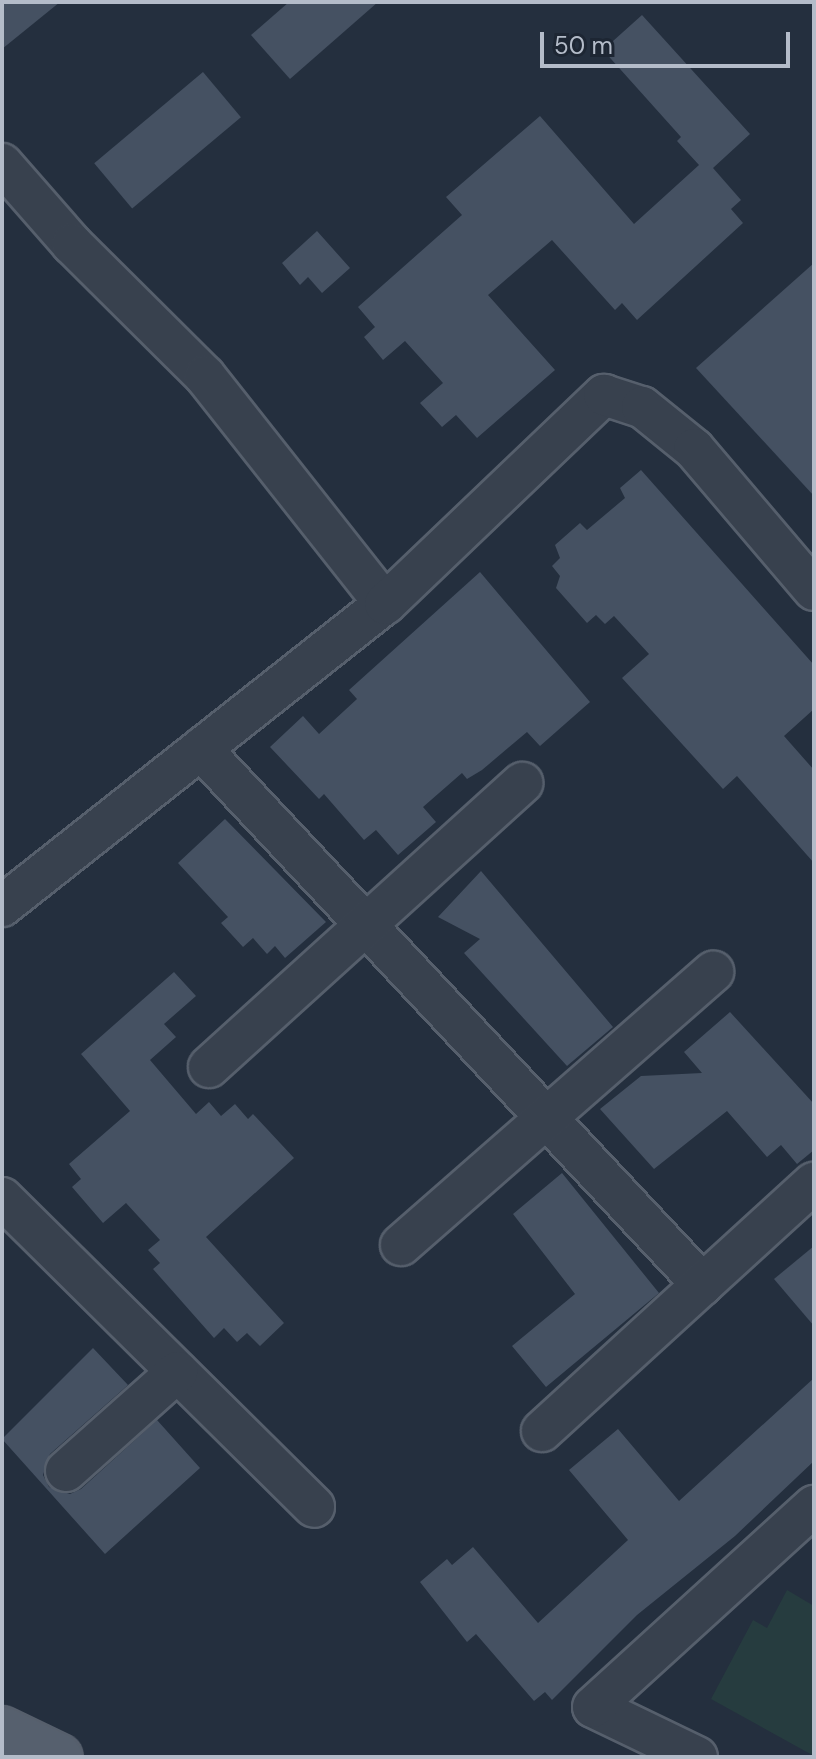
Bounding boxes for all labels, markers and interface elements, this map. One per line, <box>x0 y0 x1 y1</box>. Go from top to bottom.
scale bar <box>544 16 794 66</box>
text: 50 m <box>554 30 613 61</box>

